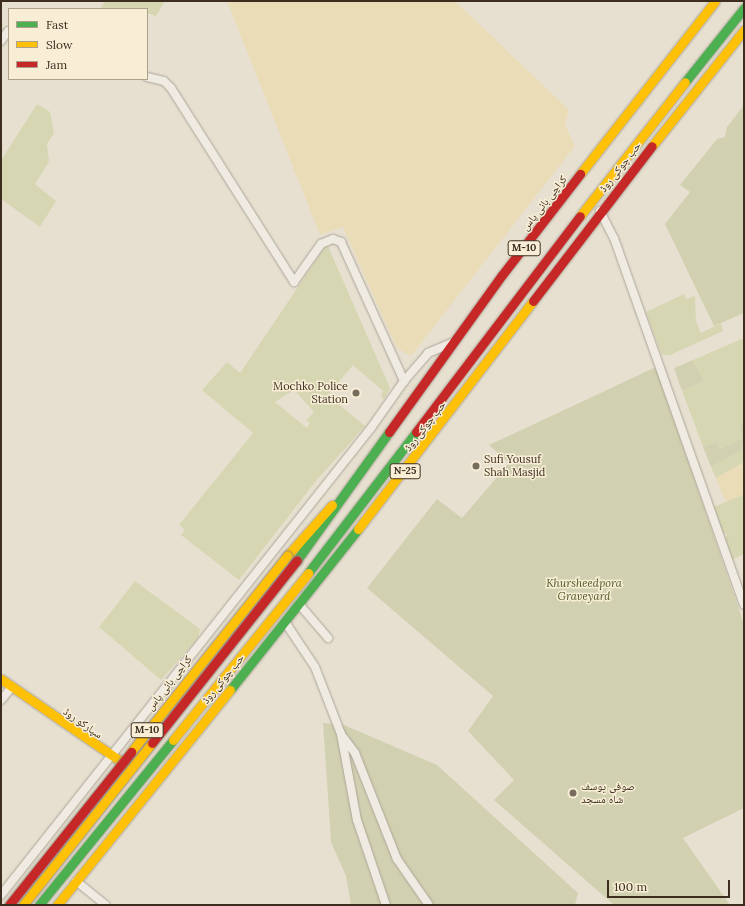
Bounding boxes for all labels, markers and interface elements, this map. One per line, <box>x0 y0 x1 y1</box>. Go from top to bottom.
legend <box>8 8 148 80</box>
text: Fast <box>46 17 69 32</box>
text: Slow <box>46 37 73 52</box>
text: Jam <box>46 57 67 72</box>
street label: حب چوکی روڈ <box>596 139 644 195</box>
street label: کراچی بائی پاس <box>518 173 570 233</box>
road number: M-10 <box>507 240 541 256</box>
place label: Mochko Police Station <box>273 380 348 406</box>
marker: Mochko Police Station <box>351 388 361 398</box>
street label: حب چوکی روڈ <box>401 398 449 454</box>
place label: Sufi Yousuf Shah Masjid <box>484 453 545 479</box>
marker: Sufi Yousuf Shah Masjid <box>471 461 481 471</box>
road number: N-25 <box>389 463 421 479</box>
park label: Khursheedpora Graveyard <box>546 577 622 603</box>
street label: حب چوکی روڈ <box>199 652 247 706</box>
street label: کراچی بائی پاس <box>143 653 195 713</box>
street label: سپارکو روڈ <box>61 705 105 741</box>
road number: M-10 <box>130 722 164 738</box>
place label: صوفی یوسف شاہ مسجد <box>581 780 635 806</box>
marker: صوفی یوسف شاہ مسجد <box>568 788 578 798</box>
scale bar <box>609 872 732 898</box>
text: 100 m <box>614 879 647 894</box>

